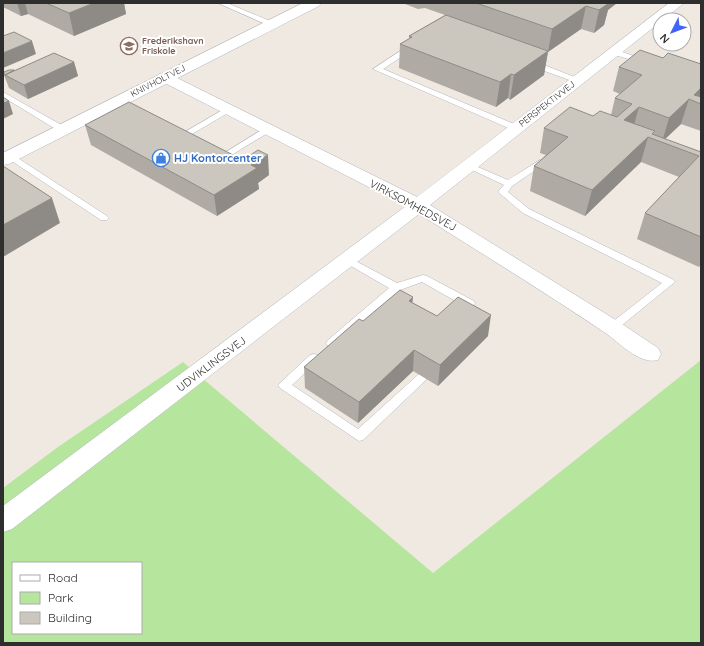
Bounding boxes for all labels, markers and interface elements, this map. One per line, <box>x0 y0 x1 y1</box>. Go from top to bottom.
north arrow <box>652 12 692 52</box>
text: N <box>657 31 672 46</box>
place label: Frederikshavn Friskole <box>142 35 204 56</box>
school or university icon: Frederikshavn Friskole <box>119 36 139 56</box>
street label: KNIVHOLTVEJ <box>128 62 187 99</box>
street label: PERSPEKTIVVEJ <box>517 78 577 129</box>
shop icon: HJ Kontorcenter <box>151 148 171 168</box>
place label: HJ Kontorcenter <box>174 151 262 165</box>
street label: VIRKSOMHEDSVEJ <box>367 176 459 234</box>
street label: UDVIKLINGSVEJ <box>174 333 248 395</box>
legend <box>12 562 142 634</box>
text: Road <box>48 570 78 585</box>
text: Park <box>48 590 73 605</box>
text: Building <box>48 610 92 625</box>

